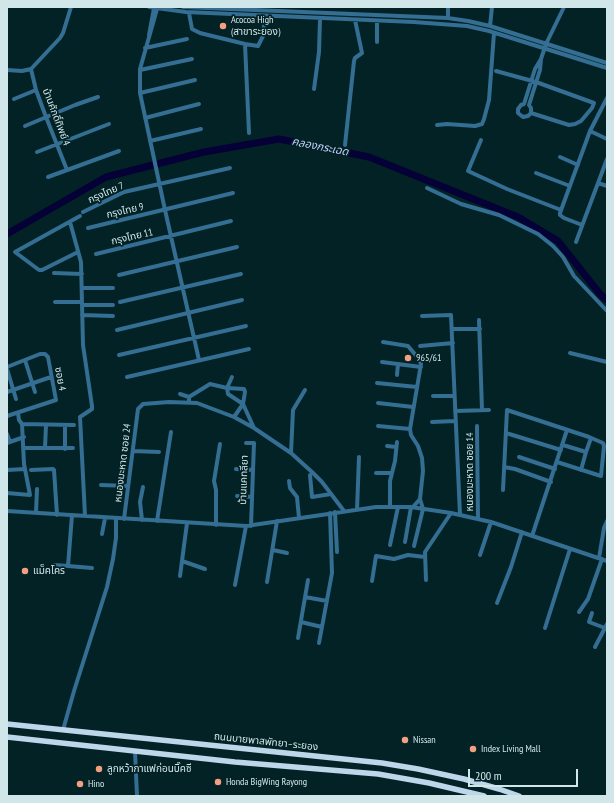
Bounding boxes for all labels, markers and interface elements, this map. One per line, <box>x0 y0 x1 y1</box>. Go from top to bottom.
place label: Acocoa High (สาขาระยอง) <box>231 14 280 38</box>
marker: Acocoa High (สาขาระยอง) <box>218 21 228 31</box>
street label: บ้านศักดิ์ทิพย์ 4 <box>40 87 72 147</box>
water label: คลองกระเฉด <box>291 135 349 159</box>
street label: กรุงไทย 7 <box>86 180 126 206</box>
street label: กรุงไทย 9 <box>105 201 145 221</box>
street label: กรุงไทย 11 <box>110 226 154 248</box>
place label: 965/61 <box>416 352 441 364</box>
marker: 965/61 <box>403 353 413 363</box>
street label: ซอย 4 <box>52 366 68 392</box>
street label: หนองมะหาด ซอย 24 <box>112 423 134 503</box>
street label: หนองมะหาด ซอย 14 <box>464 432 476 512</box>
street label: บ้านแคทลียา <box>237 455 251 505</box>
place label: แม็คโคร <box>33 565 65 577</box>
marker: แม็คโคร <box>20 566 30 576</box>
street label: ถนนบายพาสพัทยา–ระยอง <box>213 731 319 753</box>
place label: Nissan <box>413 734 436 746</box>
marker: Nissan <box>400 735 410 745</box>
place label: Index Living Mall <box>481 743 540 755</box>
marker: Index Living Mall <box>468 744 478 754</box>
scale bar <box>470 761 580 787</box>
place label: ลูกหว้ากาแฟก่อนบิ๊คซี <box>107 763 192 775</box>
marker: ลูกหว้ากาแฟก่อนบิ๊คซี <box>94 764 104 774</box>
text: 200 m <box>475 768 502 783</box>
place label: Honda BigWing Rayong <box>226 776 307 788</box>
marker: Honda BigWing Rayong <box>213 777 223 787</box>
place label: Hino <box>88 778 104 790</box>
marker: Hino <box>75 779 85 789</box>

